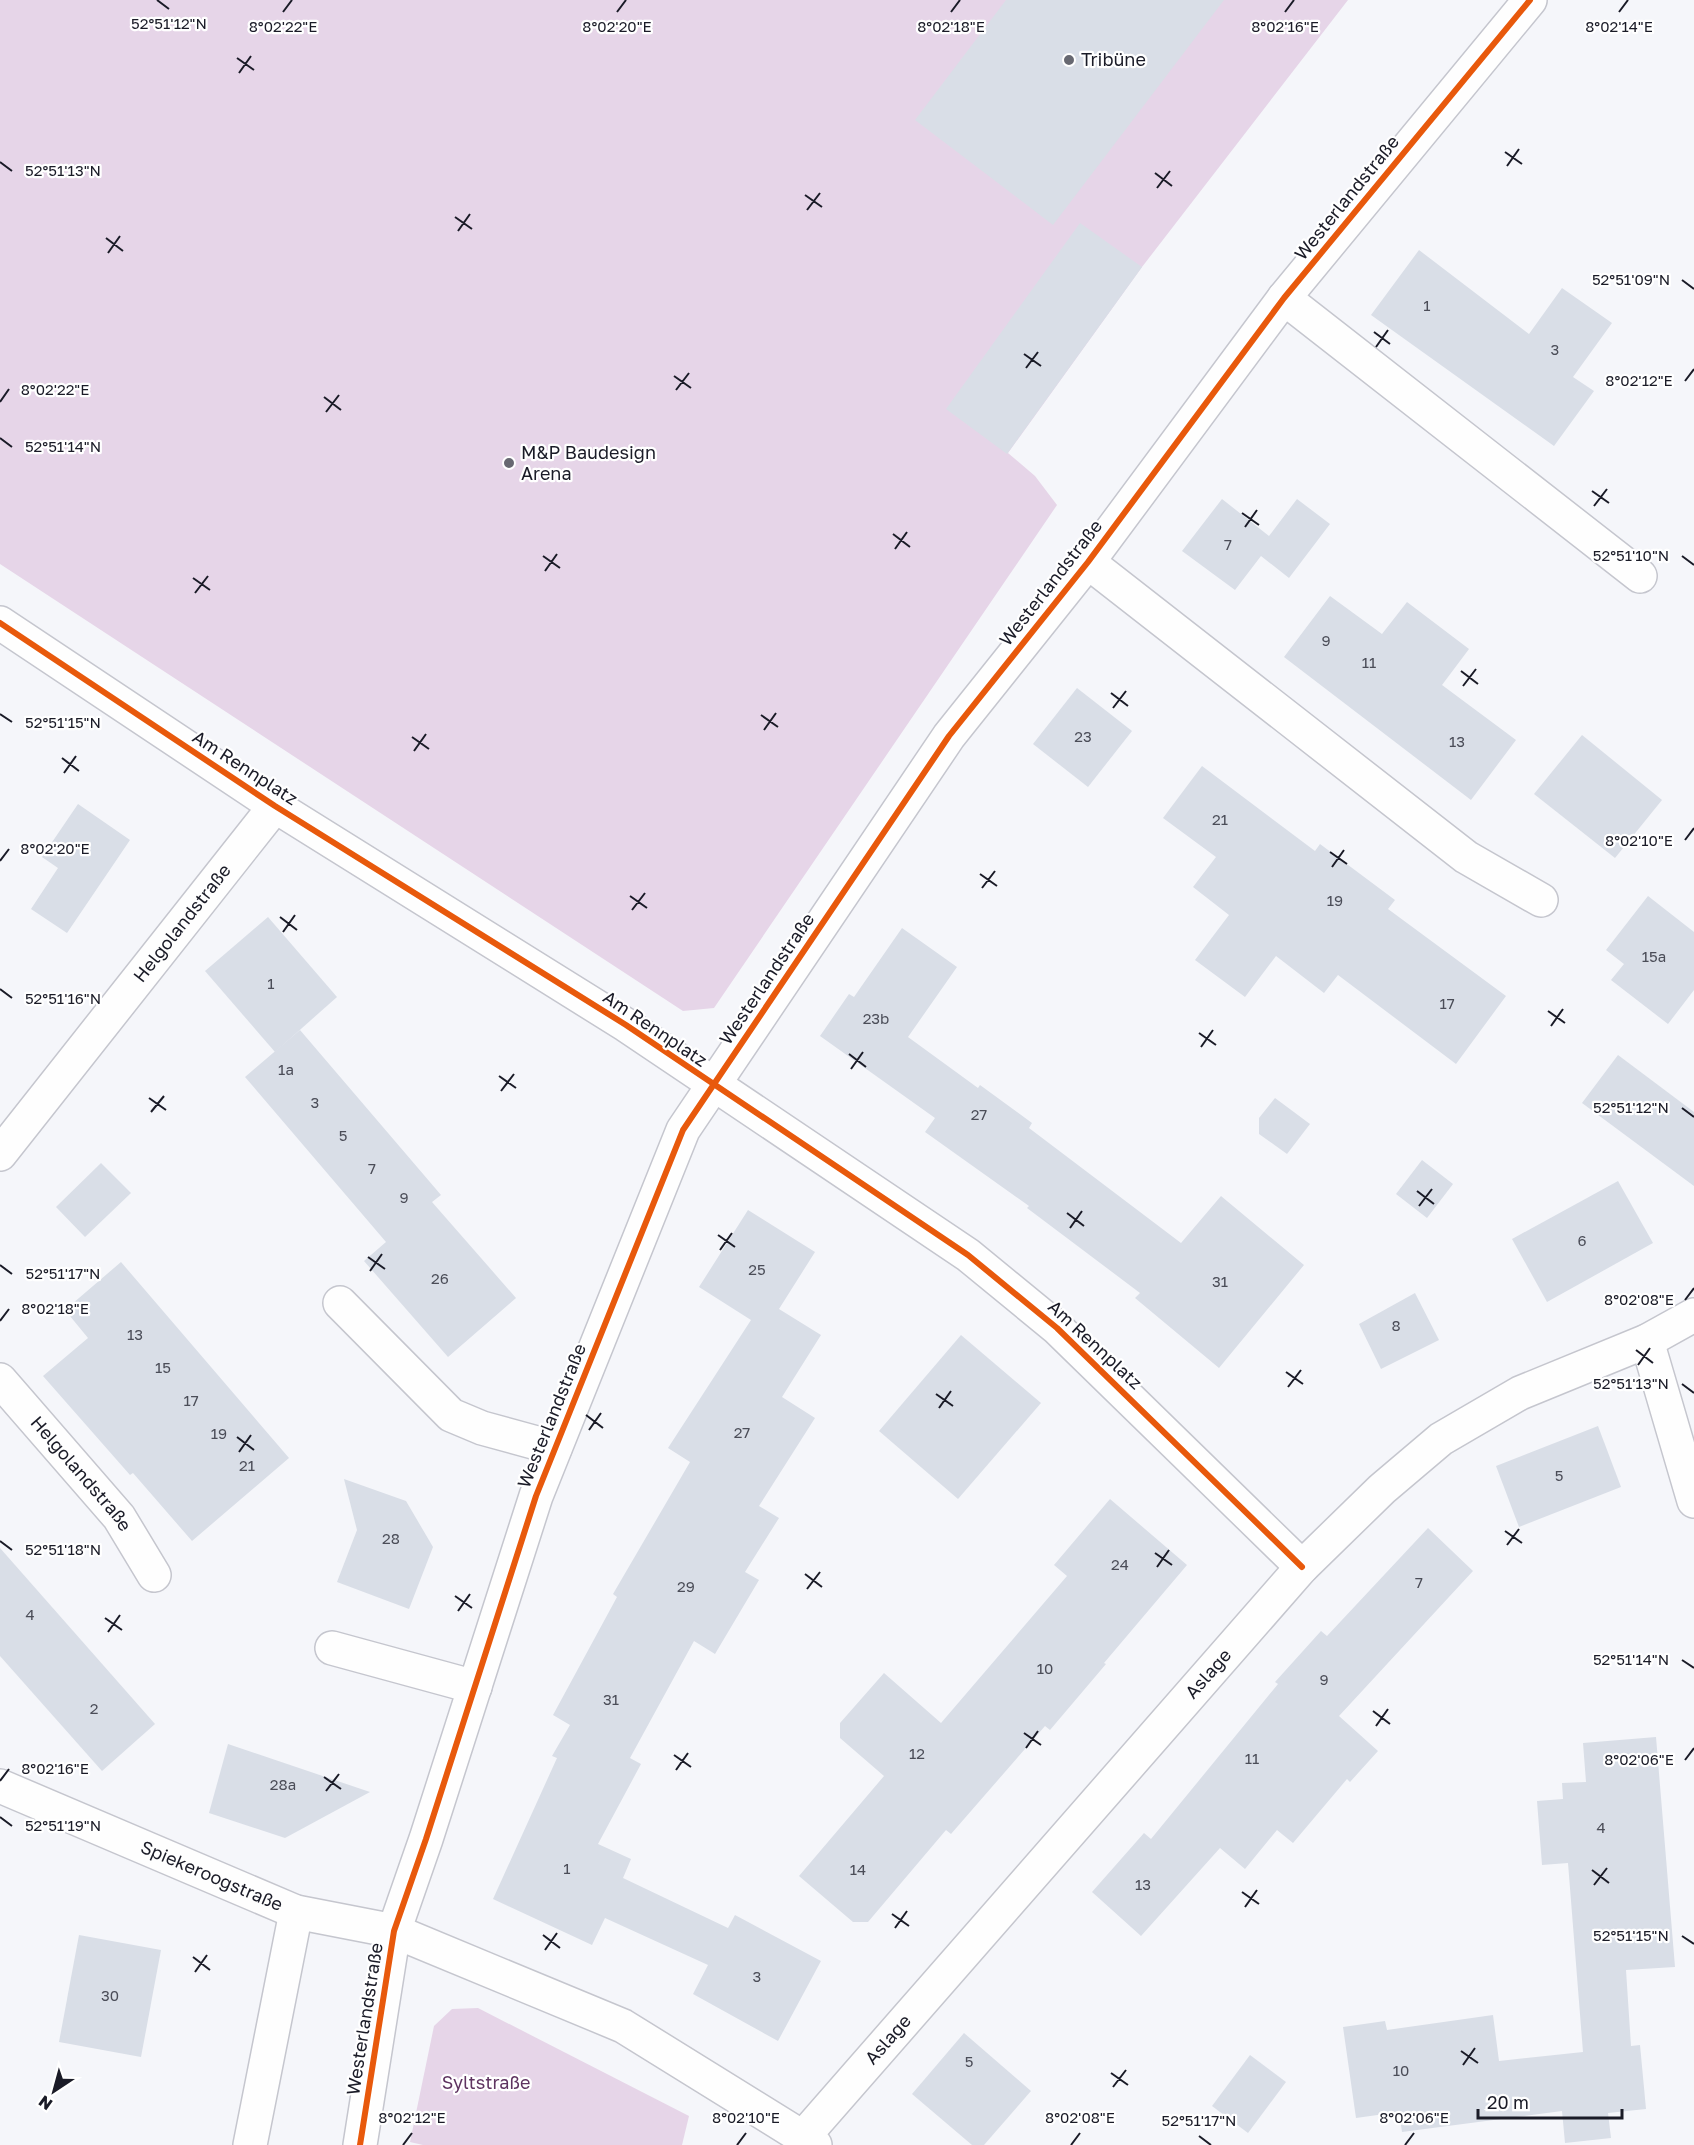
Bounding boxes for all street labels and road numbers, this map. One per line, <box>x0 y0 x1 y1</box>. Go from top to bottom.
street label: Westerlandstraße <box>1289 131 1403 264</box>
street label: Westerlandstraße <box>994 515 1106 650</box>
street label: Am Rennplatz <box>189 725 302 809</box>
street label: Helgolandstraße <box>128 859 235 986</box>
street label: Westerlandstraße <box>714 908 818 1048</box>
street label: Am Rennplatz <box>599 985 712 1071</box>
street label: Am Rennplatz <box>1044 1295 1147 1393</box>
street label: Westerlandstraße <box>512 1340 590 1491</box>
street label: Helgolandstraße <box>26 1411 137 1535</box>
street label: Aslage <box>1180 1644 1235 1703</box>
street label: Spiekeroogstraße <box>138 1835 286 1915</box>
street label: Westerlandstraße <box>341 1941 387 2097</box>
street label: Aslage <box>860 2010 915 2068</box>

